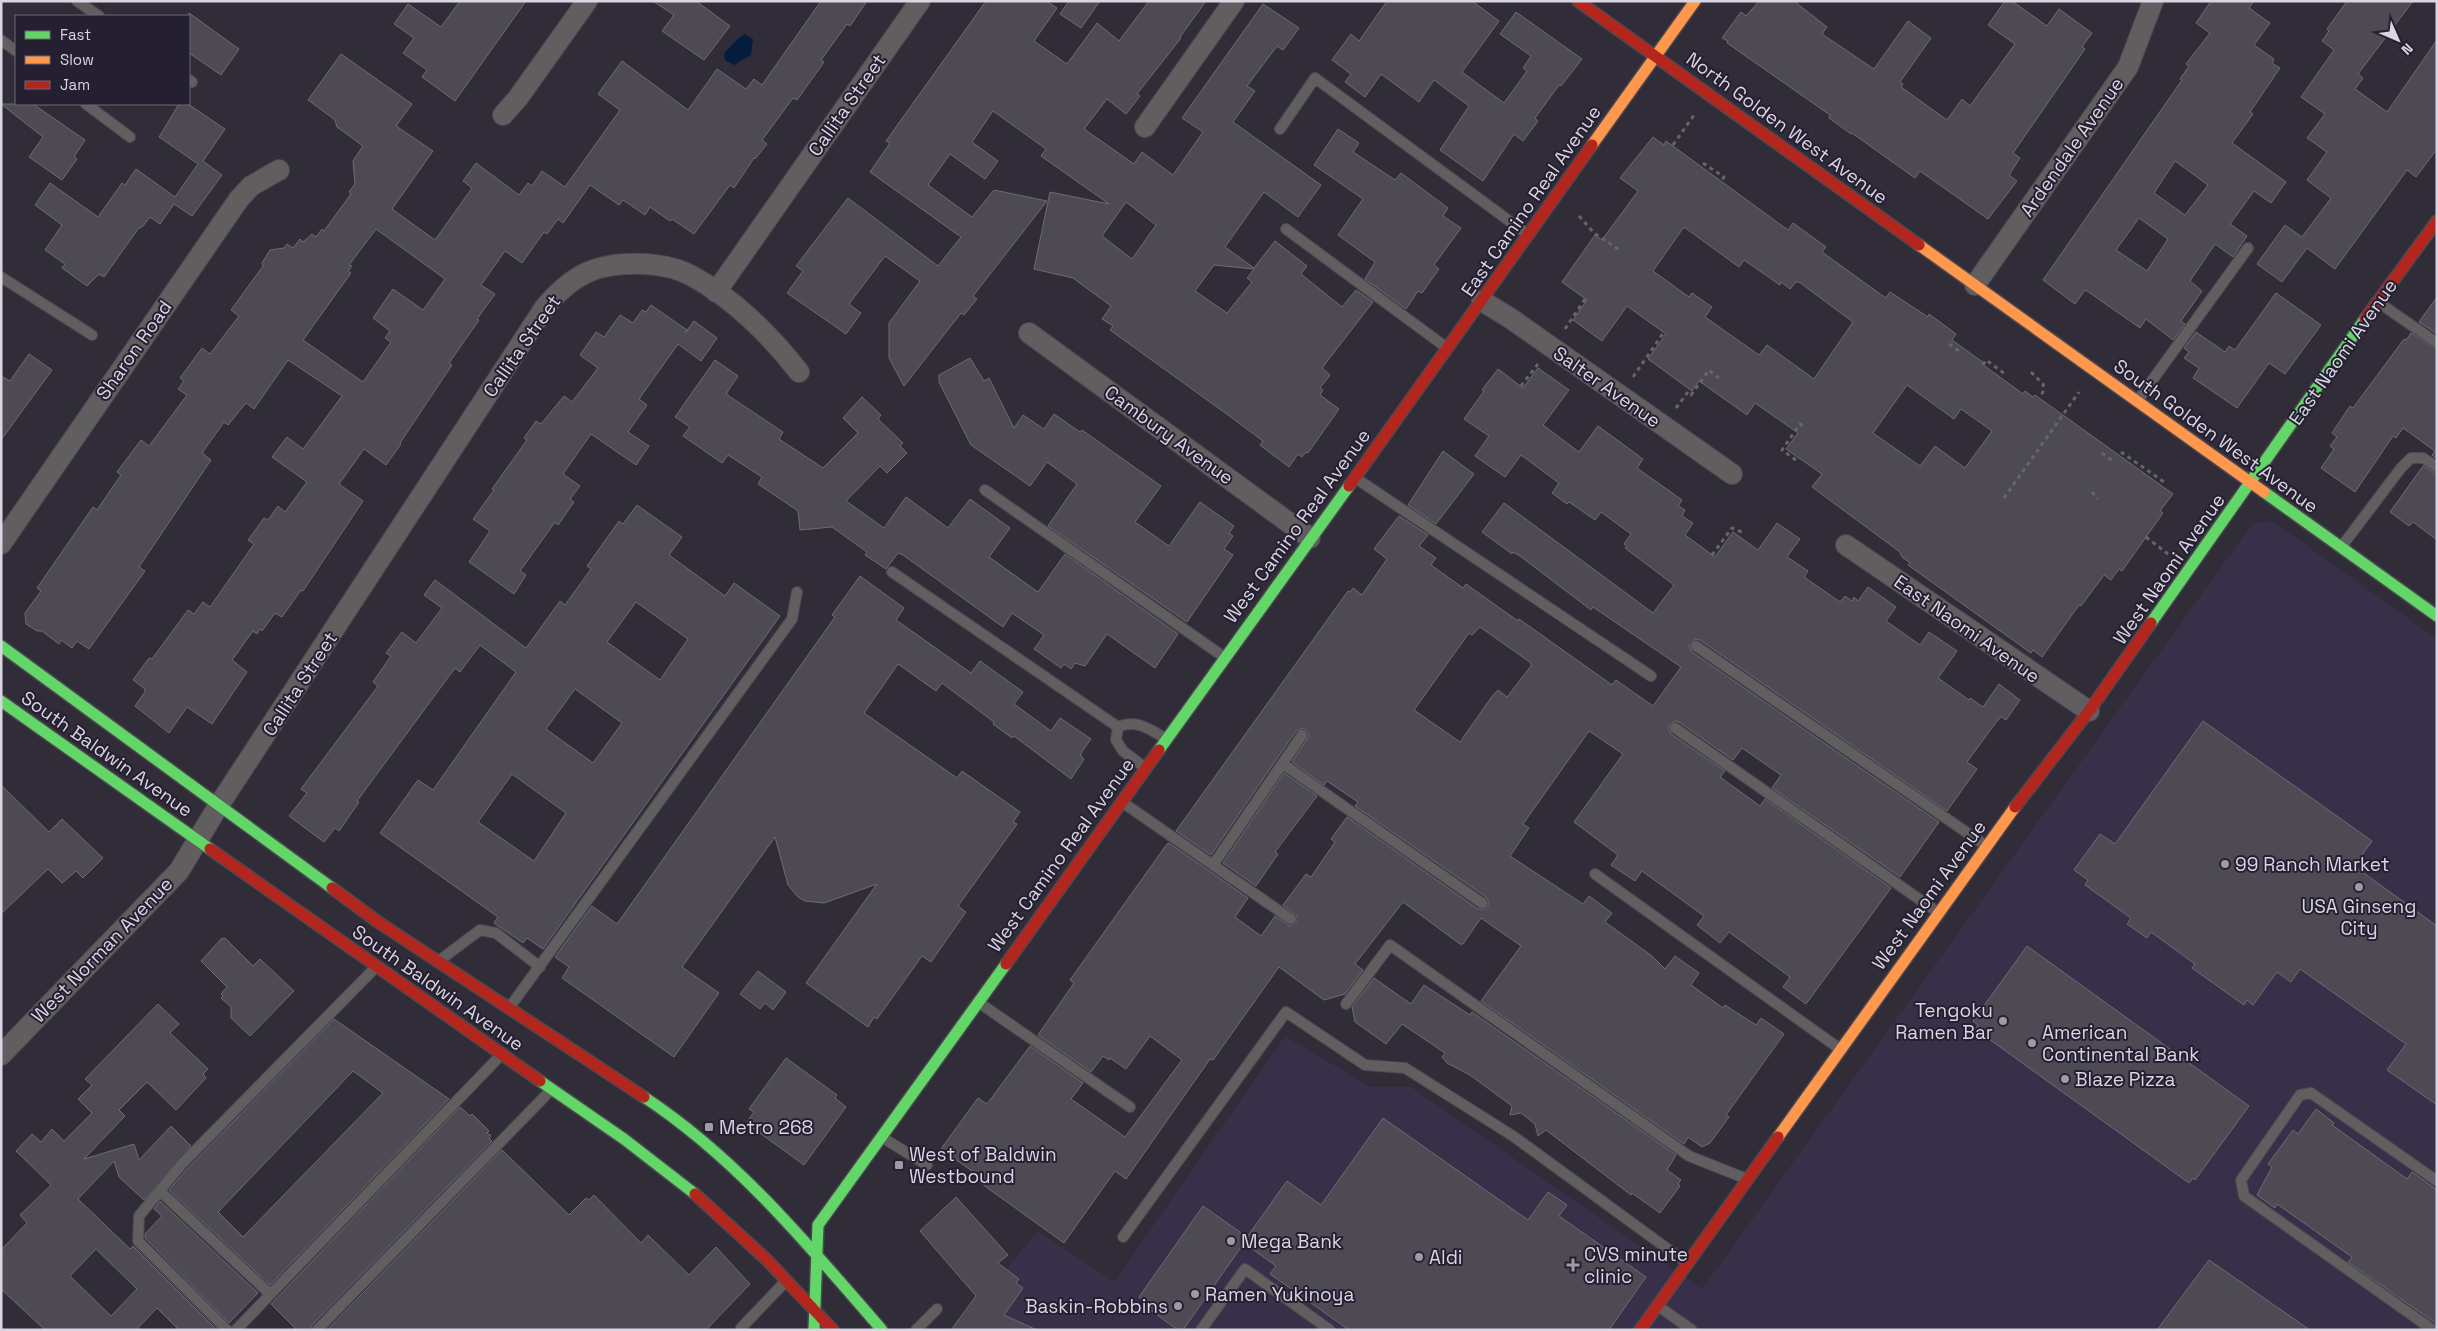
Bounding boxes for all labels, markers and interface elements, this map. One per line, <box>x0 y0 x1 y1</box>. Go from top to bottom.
legend <box>15 15 190 105</box>
north arrow <box>2373 15 2423 65</box>
text: Fast <box>60 25 91 44</box>
text: N <box>2398 40 2417 59</box>
street label: North Golden West Avenue <box>1681 46 1893 210</box>
street label: Callita Street <box>802 49 892 161</box>
text: Slow <box>60 50 94 69</box>
street label: Ardendale Avenue <box>2015 72 2129 222</box>
text: Jam <box>60 75 90 94</box>
street label: East Camino Real Avenue <box>1455 100 1607 302</box>
street label: East Naomi Avenue <box>2283 274 2403 430</box>
street label: Callita Street <box>477 290 567 402</box>
street label: Sharon Road <box>91 295 177 405</box>
street label: Salter Avenue <box>1548 341 1666 433</box>
street label: South Golden West Avenue <box>2109 353 2323 519</box>
street label: Cambury Avenue <box>1099 380 1239 490</box>
street label: West Camino Real Avenue <box>1218 424 1376 628</box>
street label: West Naomi Avenue <box>2107 489 2231 649</box>
street label: East Naomi Avenue <box>1889 569 2045 689</box>
street label: Callita Street <box>257 627 343 741</box>
street label: South Baldwin Avenue <box>16 685 198 823</box>
street label: West Camino Real Avenue <box>982 753 1140 957</box>
street label: West Naomi Avenue <box>1866 815 1992 975</box>
place label: 99 Ranch Market <box>2235 852 2389 877</box>
marker: 99 Ranch Market <box>2219 858 2231 870</box>
street label: West Norman Avenue <box>26 872 178 1028</box>
marker: USA Ginseng City <box>2353 881 2365 893</box>
place label: USA Ginseng City <box>2302 894 2416 941</box>
street label: South Baldwin Avenue <box>347 919 529 1057</box>
place label: Tengoku Ramen Bar <box>1895 998 1993 1045</box>
marker: Tengoku Ramen Bar <box>1997 1015 2009 1027</box>
place label: American Continental Bank <box>2042 1020 2200 1067</box>
marker: American Continental Bank <box>2026 1037 2038 1049</box>
place label: Blaze Pizza <box>2075 1067 2176 1092</box>
marker: Blaze Pizza <box>2059 1073 2071 1085</box>
place label: Metro 268 <box>719 1115 813 1140</box>
marker: Metro 268 <box>703 1121 715 1133</box>
place label: West of Baldwin Westbound <box>909 1142 1057 1189</box>
marker: West of Baldwin Westbound <box>893 1159 905 1171</box>
place label: Mega Bank <box>1241 1229 1342 1254</box>
marker: Mega Bank <box>1225 1235 1237 1247</box>
place label: CVS minute clinic <box>1584 1242 1688 1289</box>
place label: Aldi <box>1429 1245 1463 1270</box>
marker: Aldi <box>1413 1251 1425 1263</box>
marker: CVS minute clinic <box>1566 1258 1580 1272</box>
place label: Ramen Yukinoya <box>1205 1282 1354 1307</box>
marker: Ramen Yukinoya <box>1189 1288 1201 1300</box>
place label: Baskin-Robbins <box>1025 1294 1168 1319</box>
marker: Baskin-Robbins <box>1172 1300 1184 1312</box>

